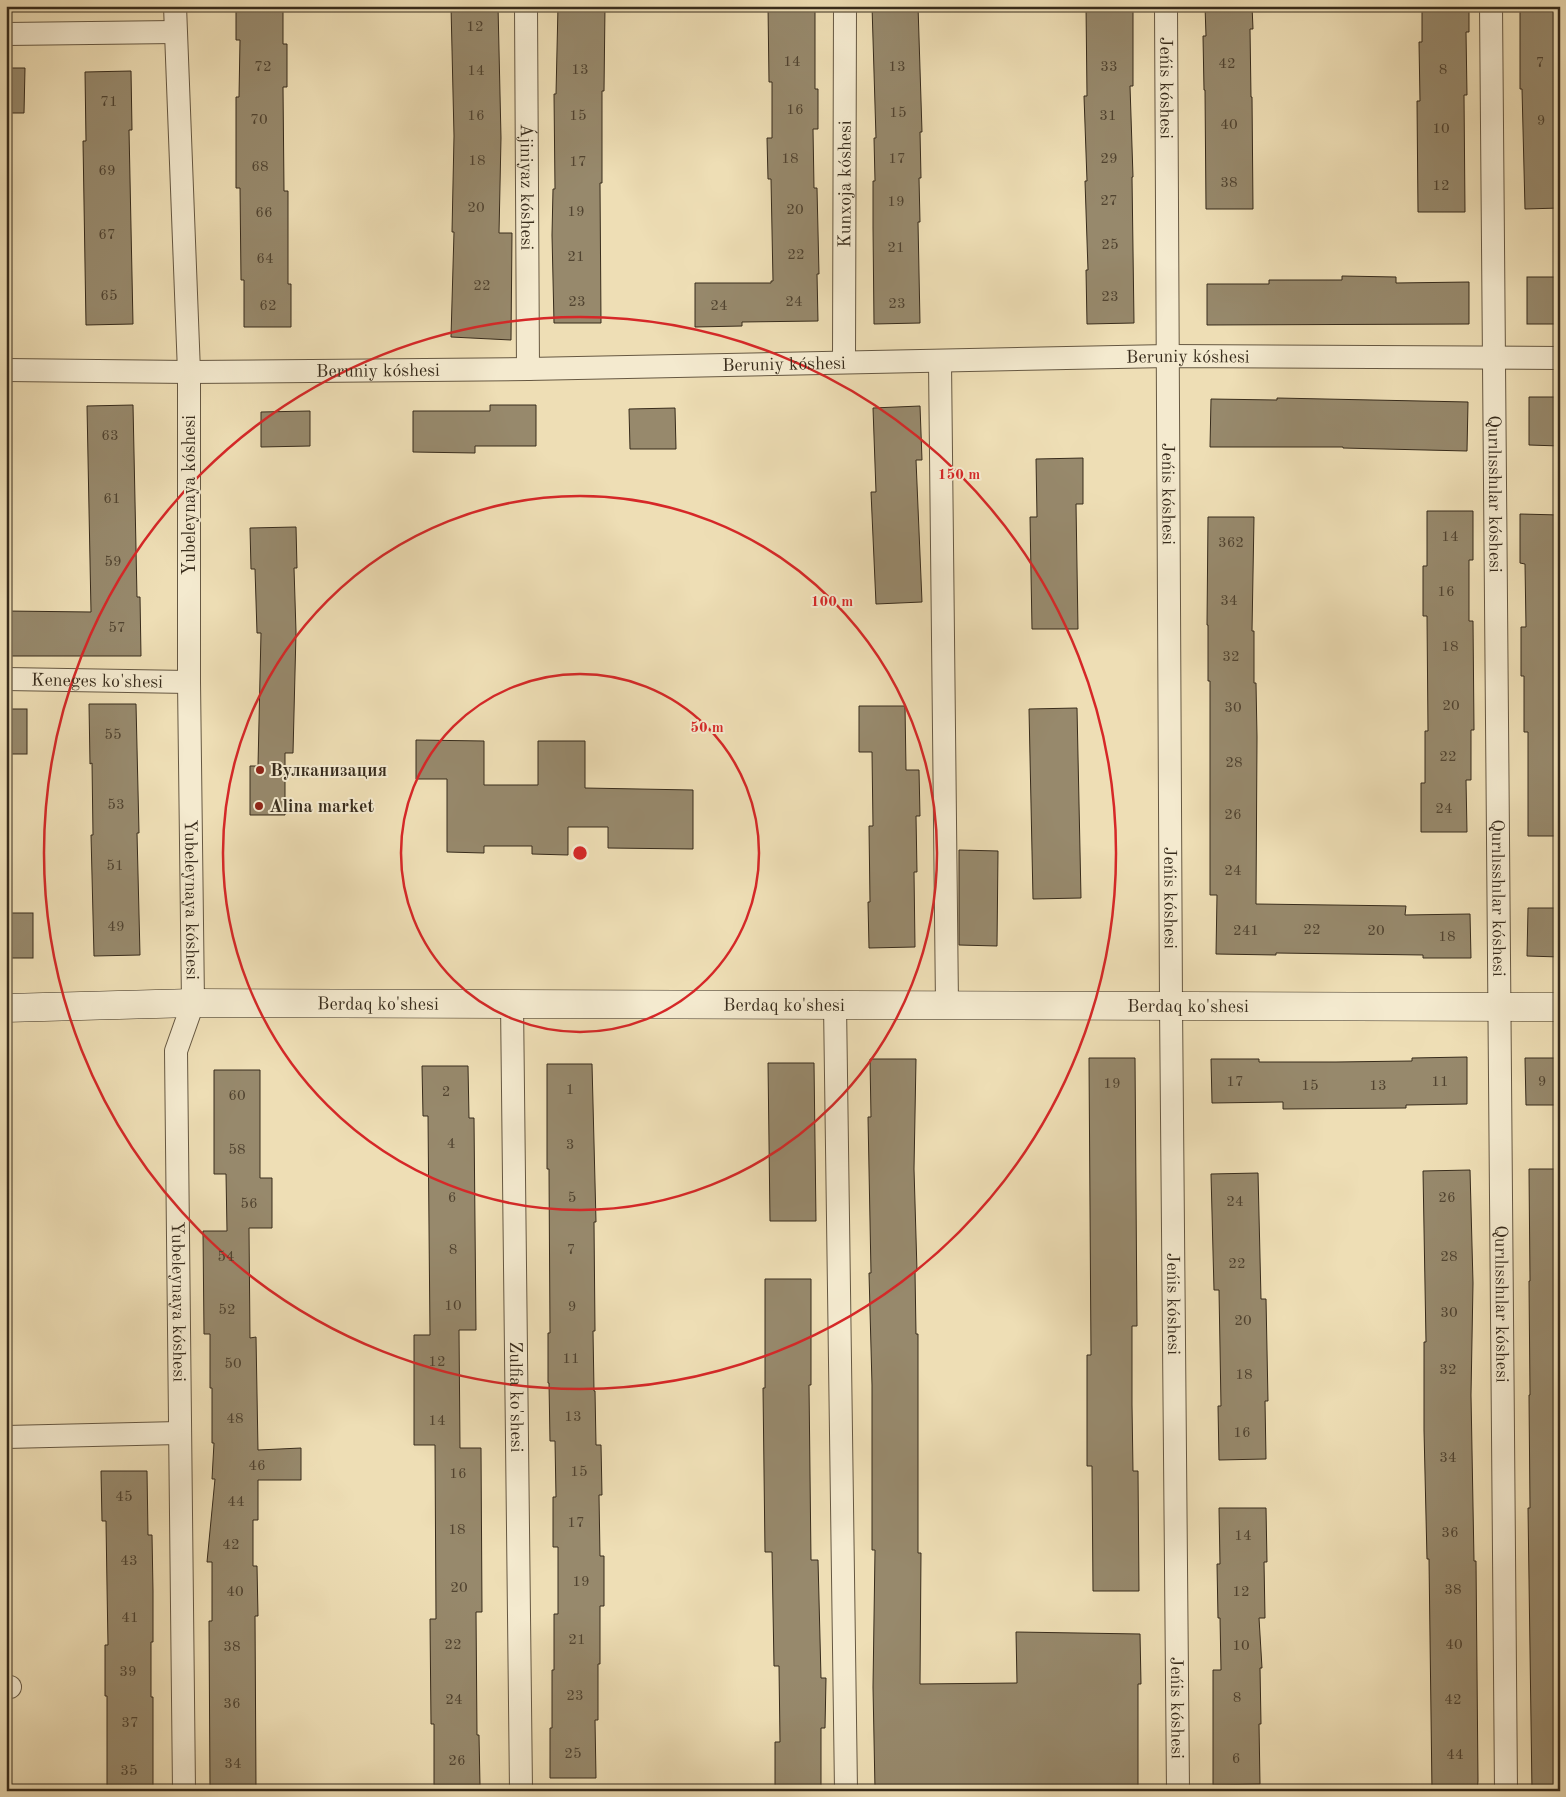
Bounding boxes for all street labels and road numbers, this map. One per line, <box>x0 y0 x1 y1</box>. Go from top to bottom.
street label: Jeńis kóshesi <box>1156 37 1175 139</box>
street label: Kunxoja kóshesi <box>836 120 855 248</box>
street label: Ájiniyaz kóshesi <box>517 124 539 251</box>
street label: Beruniy kóshesi <box>1126 348 1250 367</box>
street label: Beruniy kóshesi <box>722 355 846 375</box>
street label: Beruniy kóshesi <box>316 362 440 381</box>
street label: Yubeleynaya kóshesi <box>181 415 199 575</box>
street label: Qurılısshılar kóshesi <box>1484 415 1504 573</box>
street label: Jeńis kóshesi <box>1158 443 1177 545</box>
street label: Keneges ko'shesi <box>31 671 163 692</box>
street label: Yubeleynaya kóshesi <box>181 819 201 980</box>
street label: Qurılısshılar kóshesi <box>1488 819 1507 977</box>
street label: Jeńis kóshesi <box>1160 847 1179 949</box>
street label: Berdaq ko'shesi <box>317 995 439 1014</box>
street label: Berdaq ko'shesi <box>723 997 845 1015</box>
street label: Berdaq ko'shesi <box>1127 998 1249 1016</box>
street label: Yubeleynaya kóshesi <box>168 1221 188 1382</box>
street label: Qurılısshılar kóshesi <box>1491 1225 1511 1383</box>
street label: Jeńis kóshesi <box>1163 1253 1182 1355</box>
street label: Zulfia ko'shesi <box>506 1341 525 1453</box>
street label: Jeńis kóshesi <box>1167 1657 1186 1759</box>

